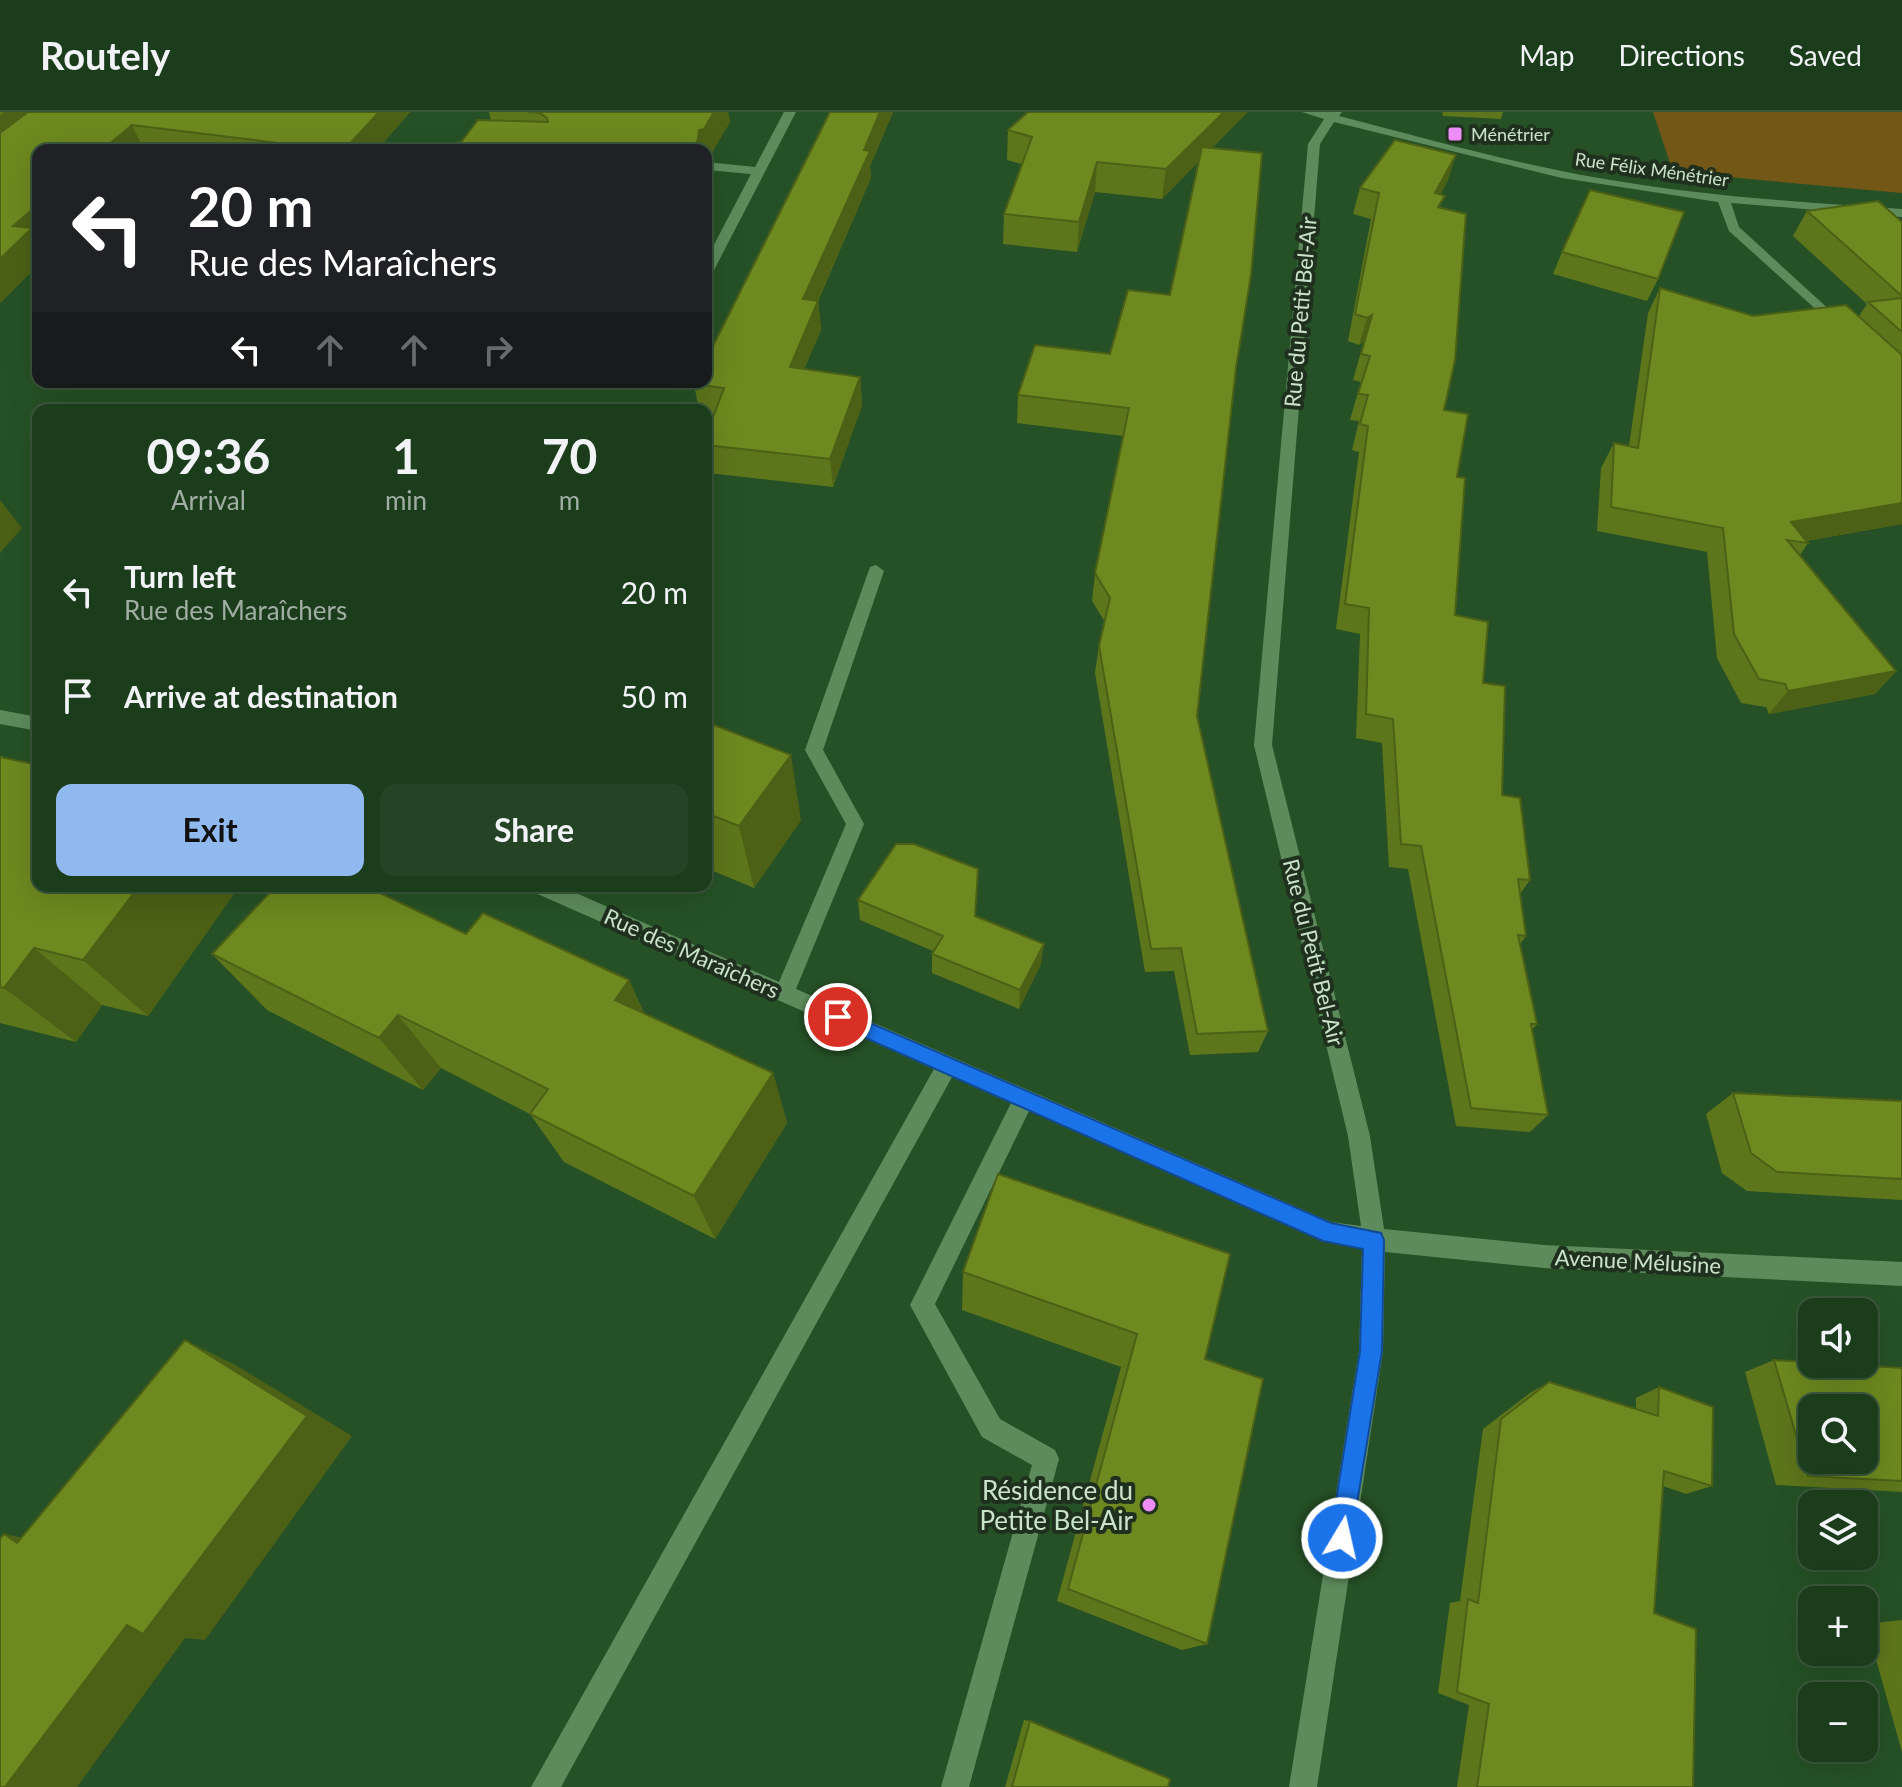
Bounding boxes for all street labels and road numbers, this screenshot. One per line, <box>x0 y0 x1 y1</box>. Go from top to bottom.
street label: Rue Félix Ménétrier <box>1574 147 1731 191</box>
street label: Rue du Petit Bel-Air <box>1278 215 1322 409</box>
street label: Rue du Petit Bel-Air <box>1278 856 1350 1048</box>
street label: Rue des Maraîchers <box>600 902 784 1004</box>
street label: Avenue Mélusine <box>1554 1243 1722 1279</box>

